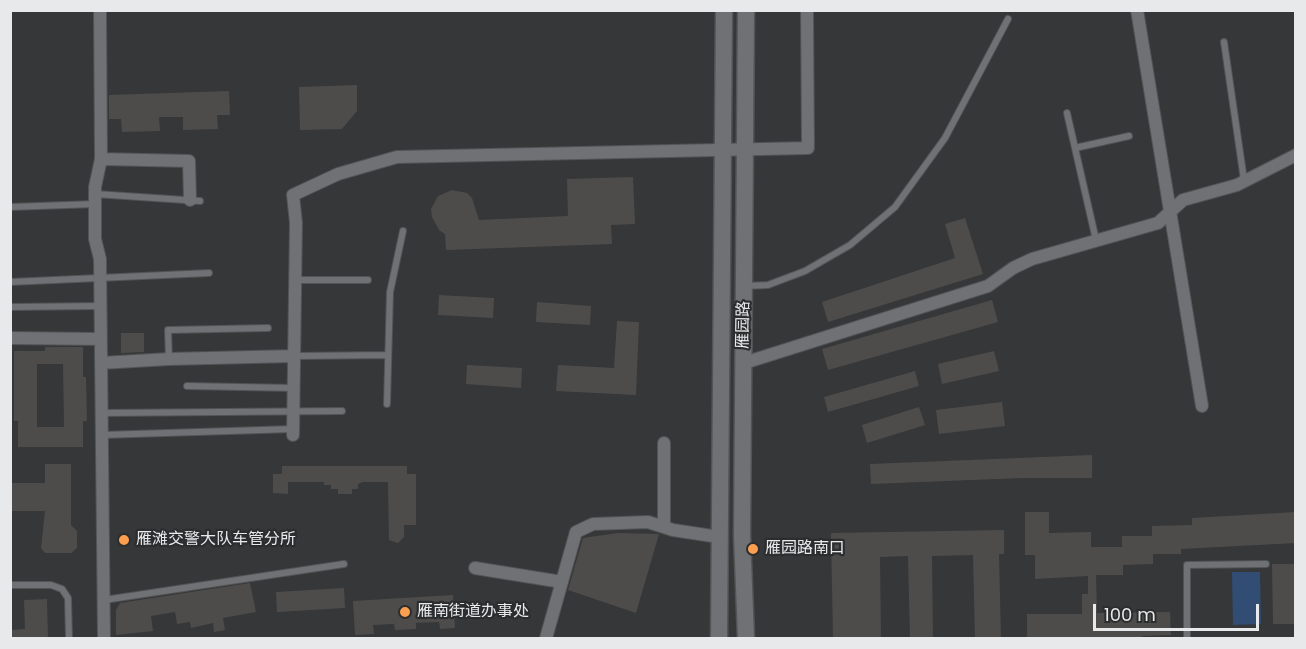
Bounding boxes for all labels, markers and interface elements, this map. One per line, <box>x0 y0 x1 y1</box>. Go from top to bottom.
street label: 雁园路 <box>734 301 754 349</box>
place label: 雁滩交警大队车管分所 <box>136 530 296 550</box>
marker: 雁滩交警大队车管分所 <box>117 533 131 547</box>
place label: 雁园路南口 <box>765 539 845 559</box>
marker: 雁园路南口 <box>746 542 760 556</box>
scale bar <box>1096 592 1262 630</box>
place label: 雁南街道办事处 <box>417 602 529 622</box>
text: 100 m <box>1104 602 1156 627</box>
marker: 雁南街道办事处 <box>398 605 412 619</box>

